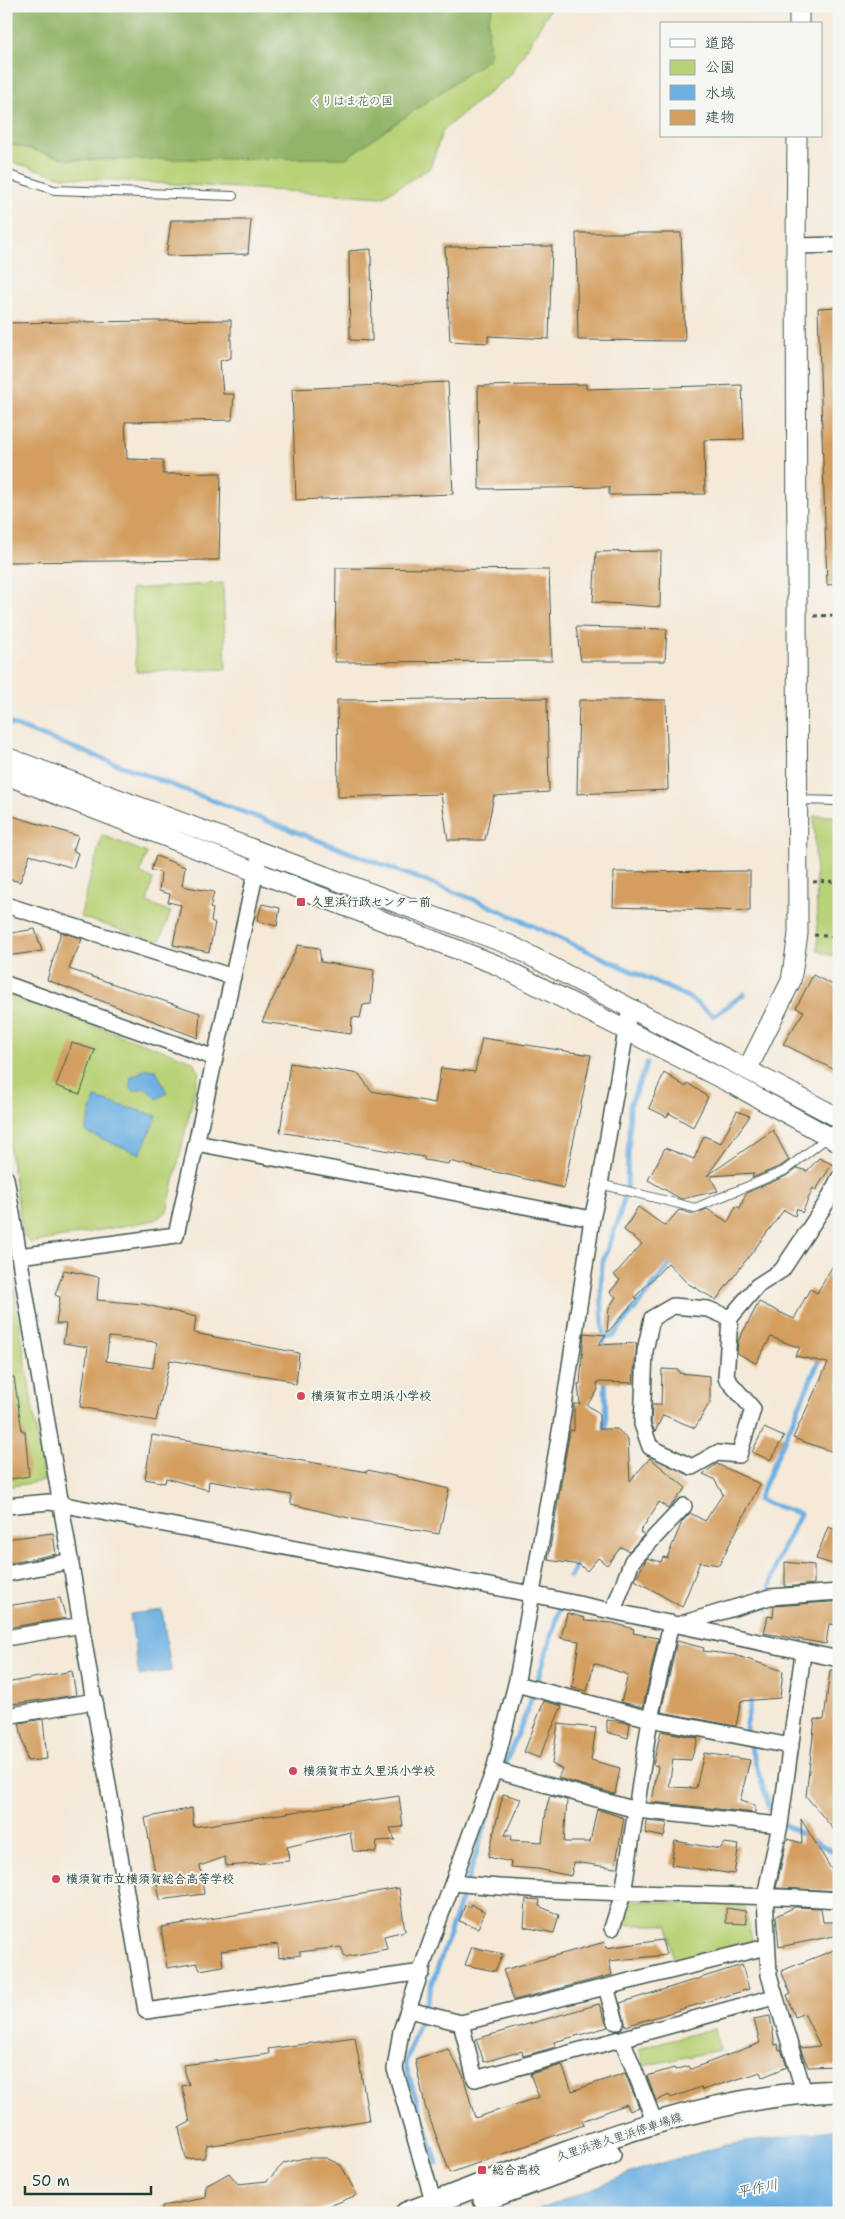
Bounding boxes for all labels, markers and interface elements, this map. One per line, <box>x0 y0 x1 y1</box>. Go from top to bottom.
legend <box>660 22 822 138</box>
text: 道路 <box>705 33 735 53</box>
text: 公園 <box>705 57 735 77</box>
text: 水域 <box>705 83 735 103</box>
park label: くりはま花の国 <box>309 93 393 109</box>
text: 建物 <box>705 107 735 127</box>
place label: 久里浜行政センター前 <box>311 894 431 910</box>
marker: 久里浜行政センター前 <box>295 896 307 908</box>
place label: 横須賀市立明浜小学校 <box>311 1388 431 1404</box>
marker: 横須賀市立明浜小学校 <box>295 1390 307 1402</box>
place label: 横須賀市立久里浜小学校 <box>303 1763 435 1779</box>
marker: 横須賀市立久里浜小学校 <box>287 1765 299 1777</box>
place label: 横須賀市立横須賀総合高等学校 <box>66 1871 234 1887</box>
marker: 横須賀市立横須賀総合高等学校 <box>50 1873 62 1885</box>
street label: 久里浜港久里浜停車場線 <box>554 2109 684 2165</box>
place label: 総合高校 <box>492 2162 540 2178</box>
scale bar <box>25 2164 151 2196</box>
marker: 総合高校 <box>476 2164 488 2176</box>
text: 50 m <box>32 2171 70 2191</box>
water label: 平作川 <box>735 2175 779 2201</box>

